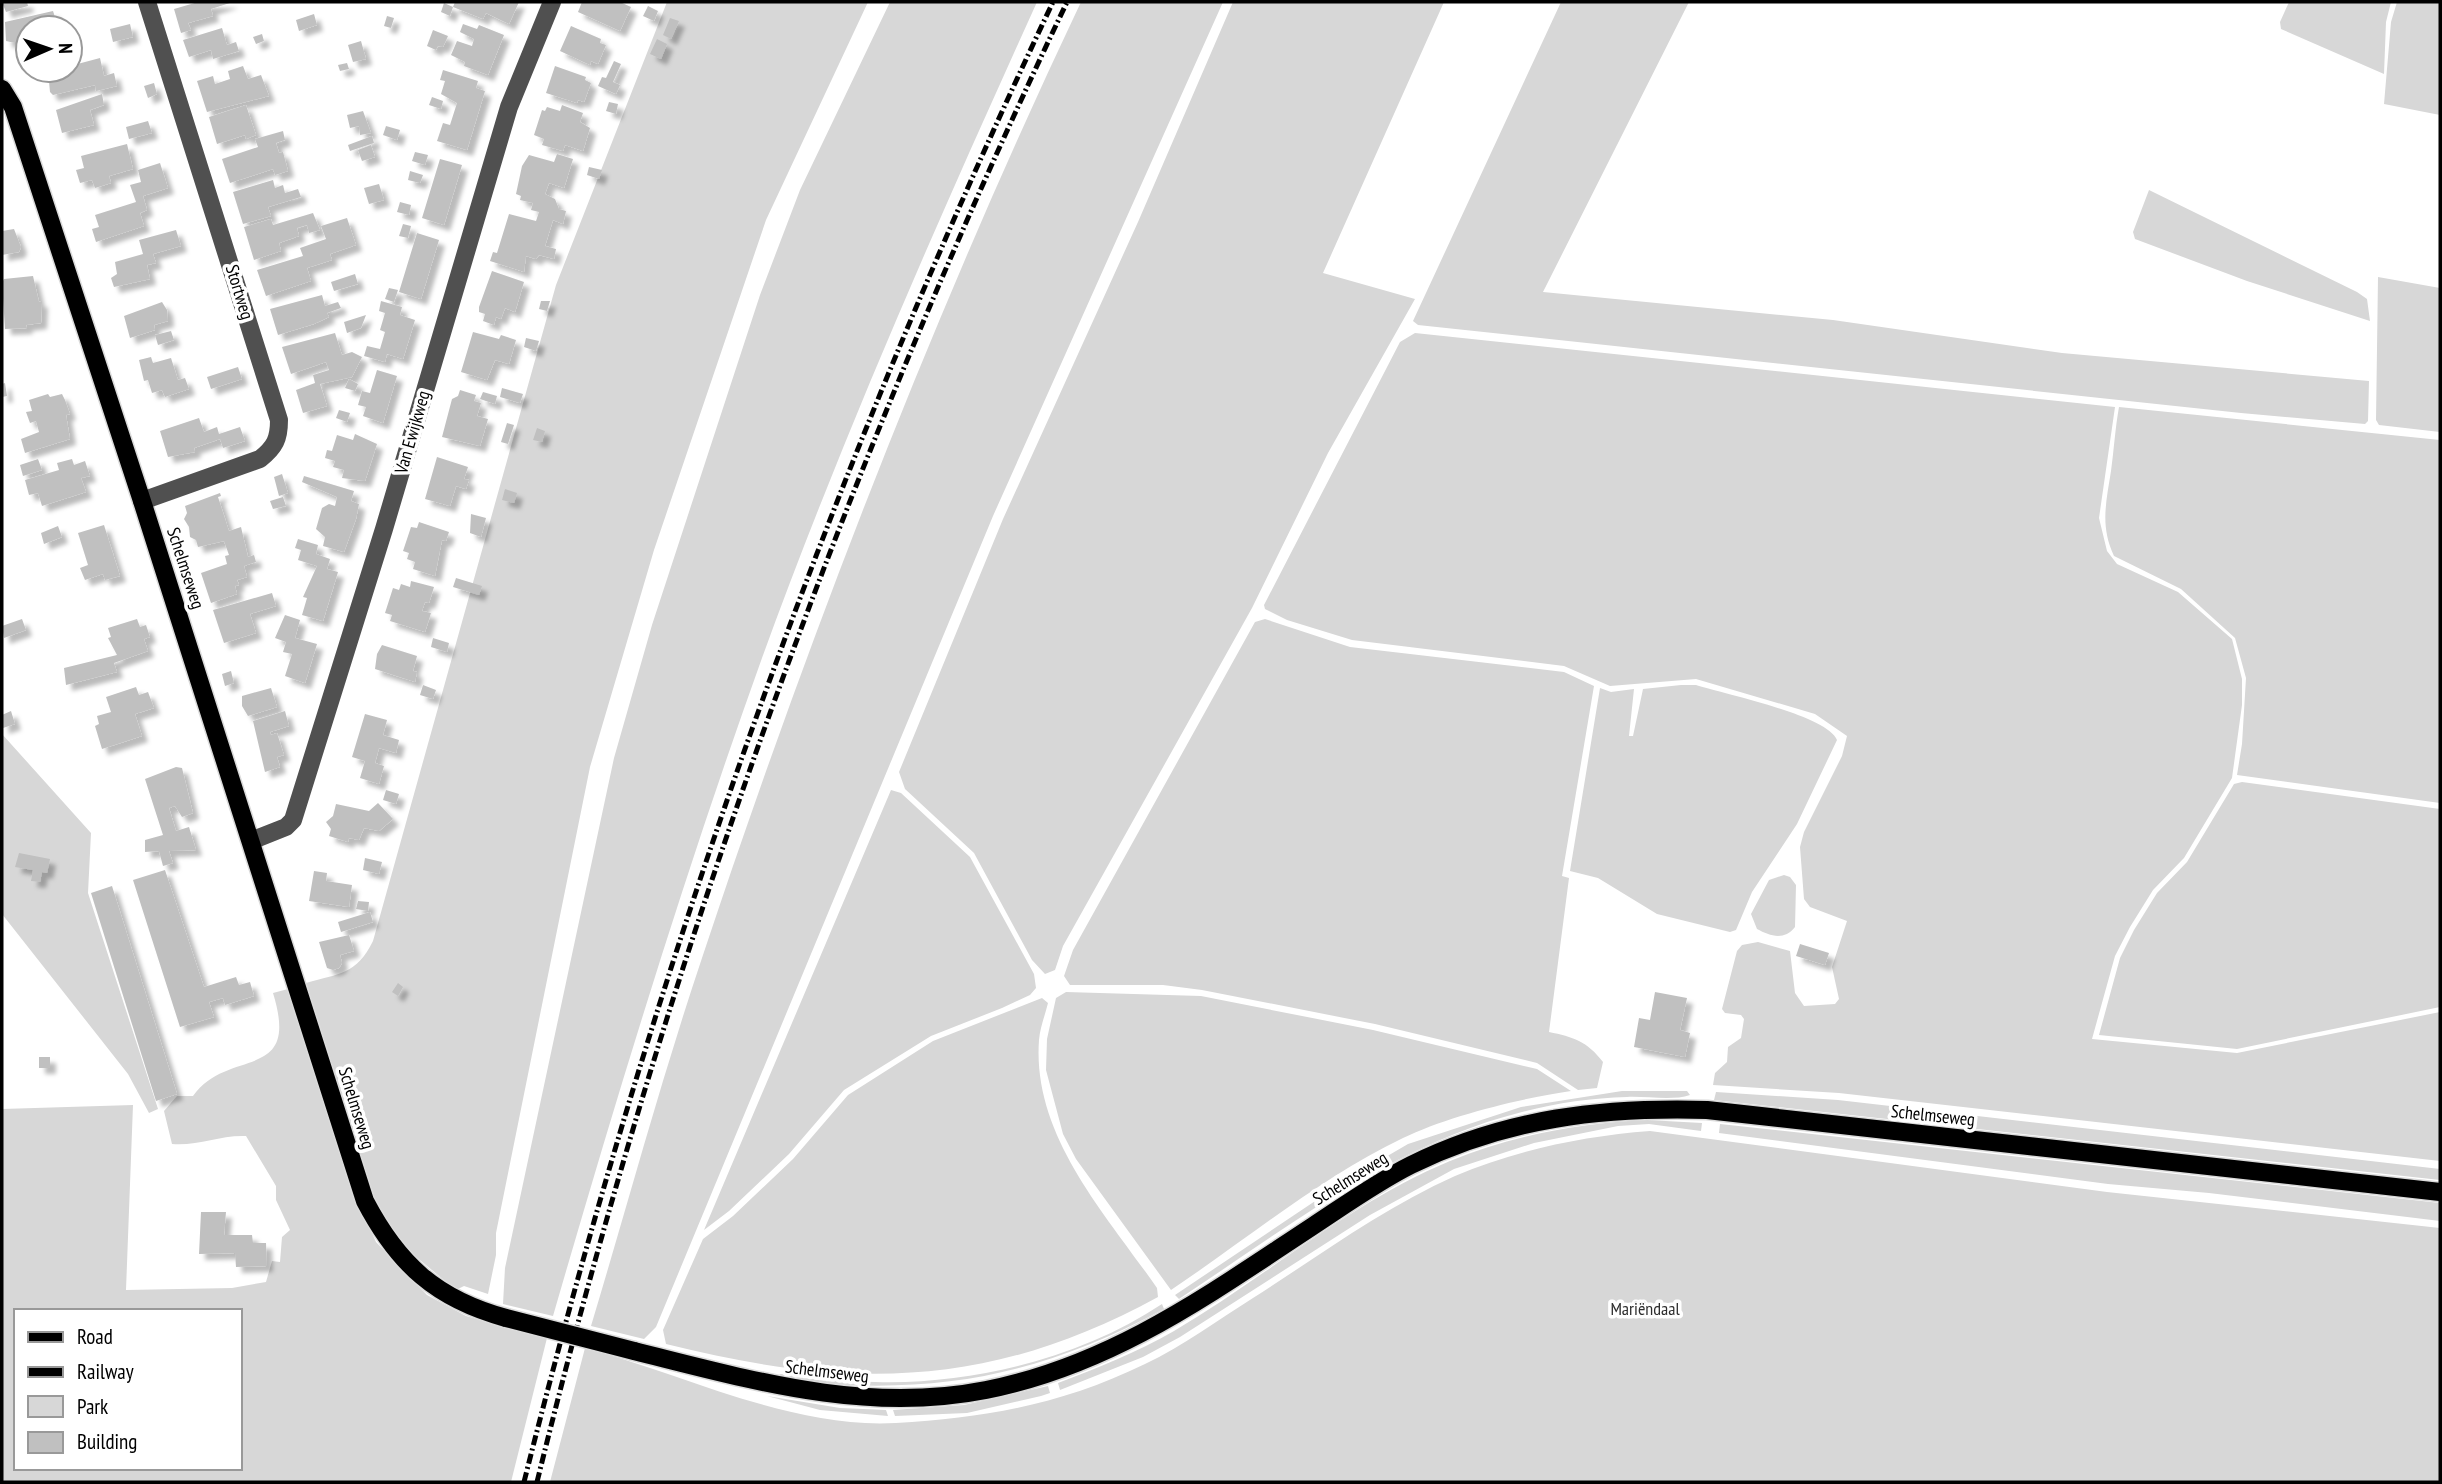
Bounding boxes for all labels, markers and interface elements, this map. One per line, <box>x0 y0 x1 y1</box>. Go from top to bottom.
north arrow <box>14 14 84 84</box>
text: N <box>54 43 78 54</box>
street label: Stortweg <box>221 262 259 322</box>
street label: Van Ewijkweg <box>389 388 435 477</box>
street label: Schelmseweg <box>162 524 210 612</box>
street label: Schelmseweg <box>334 1064 380 1152</box>
street label: Schelmseweg <box>1890 1099 1976 1131</box>
street label: Schelmseweg <box>1308 1146 1392 1210</box>
park label: Mariëndaal <box>1610 1297 1680 1320</box>
legend <box>14 1309 242 1470</box>
text: Road <box>77 1323 113 1350</box>
street label: Schelmseweg <box>784 1354 870 1388</box>
text: Railway <box>77 1358 134 1385</box>
text: Park <box>77 1393 108 1420</box>
text: Building <box>77 1428 137 1455</box>

